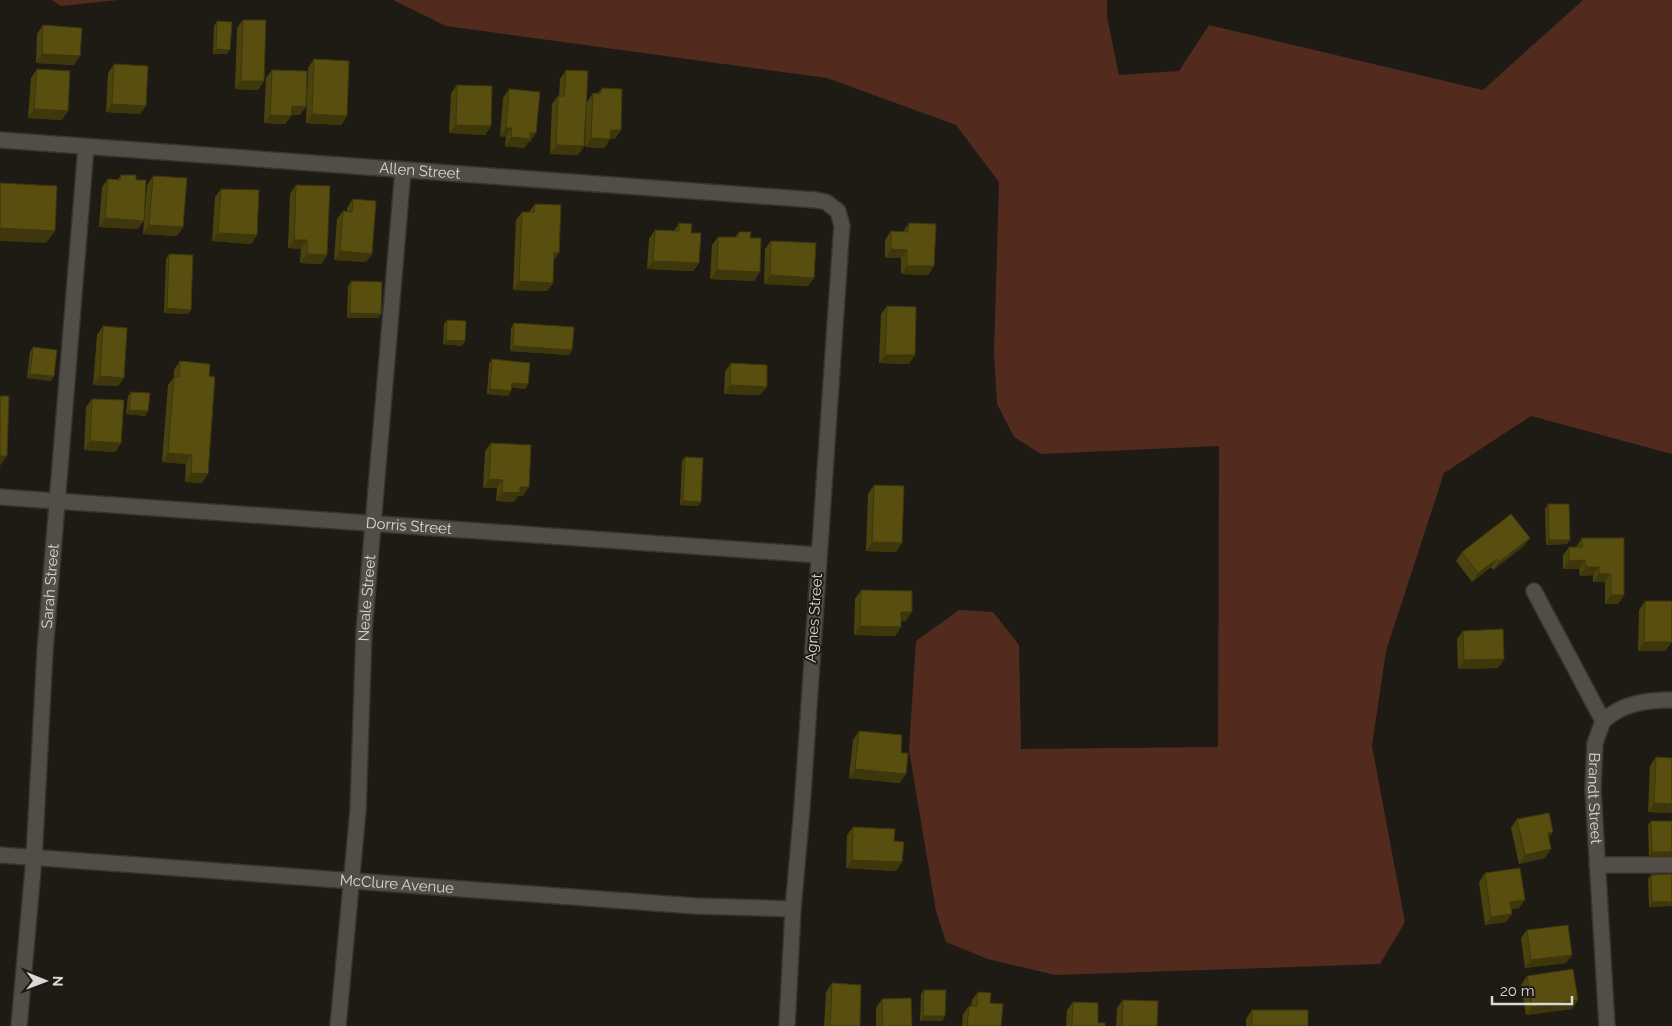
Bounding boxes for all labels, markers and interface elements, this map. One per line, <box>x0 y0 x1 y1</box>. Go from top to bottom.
street label: Allen Street <box>379 159 461 183</box>
street label: Dorris Street <box>365 514 453 538</box>
street label: Sarah Street <box>38 543 63 629</box>
street label: Neale Street <box>355 554 379 642</box>
street label: Agnes Street <box>802 573 826 663</box>
street label: Brandt Street <box>1584 752 1605 845</box>
street label: McClure Avenue <box>339 871 455 897</box>
north arrow <box>20 956 70 1006</box>
scale bar <box>1492 974 1572 1006</box>
text: N <box>50 976 66 987</box>
text: 20 m <box>1500 982 1535 1000</box>

